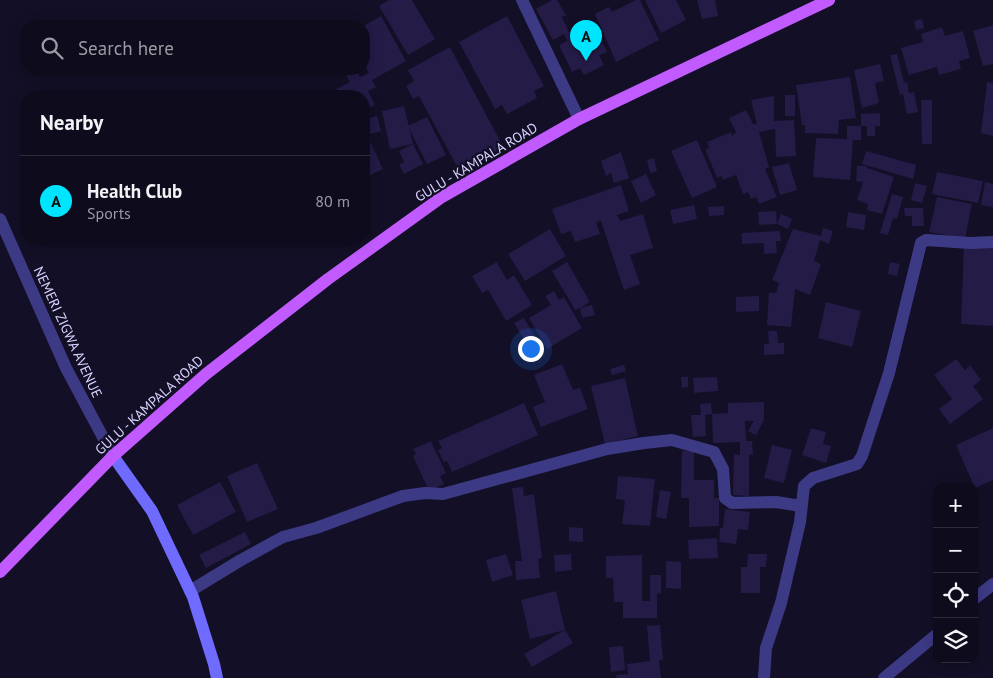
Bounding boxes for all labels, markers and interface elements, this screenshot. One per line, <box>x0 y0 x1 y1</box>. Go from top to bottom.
search box <box>20 20 370 75</box>
pin: A <box>570 20 602 61</box>
icon: search <box>38 34 66 62</box>
text: Search here <box>78 36 174 60</box>
text: Nearby <box>40 109 103 136</box>
street label: GULU - KAMPALA ROAD <box>411 118 541 206</box>
text: Health Club <box>87 179 182 203</box>
text: A <box>51 191 61 211</box>
text: 80 m <box>315 191 350 211</box>
text: Sports <box>87 203 131 223</box>
street label: NEMERI ZIGWA AVENUE <box>30 263 106 401</box>
your location <box>518 336 544 362</box>
street label: GULU - KAMPALA ROAD <box>91 352 207 458</box>
map controls <box>933 483 978 663</box>
button: + <box>933 483 978 528</box>
button: − <box>933 528 978 573</box>
button: locate <box>933 573 978 618</box>
button: layers <box>933 618 978 663</box>

